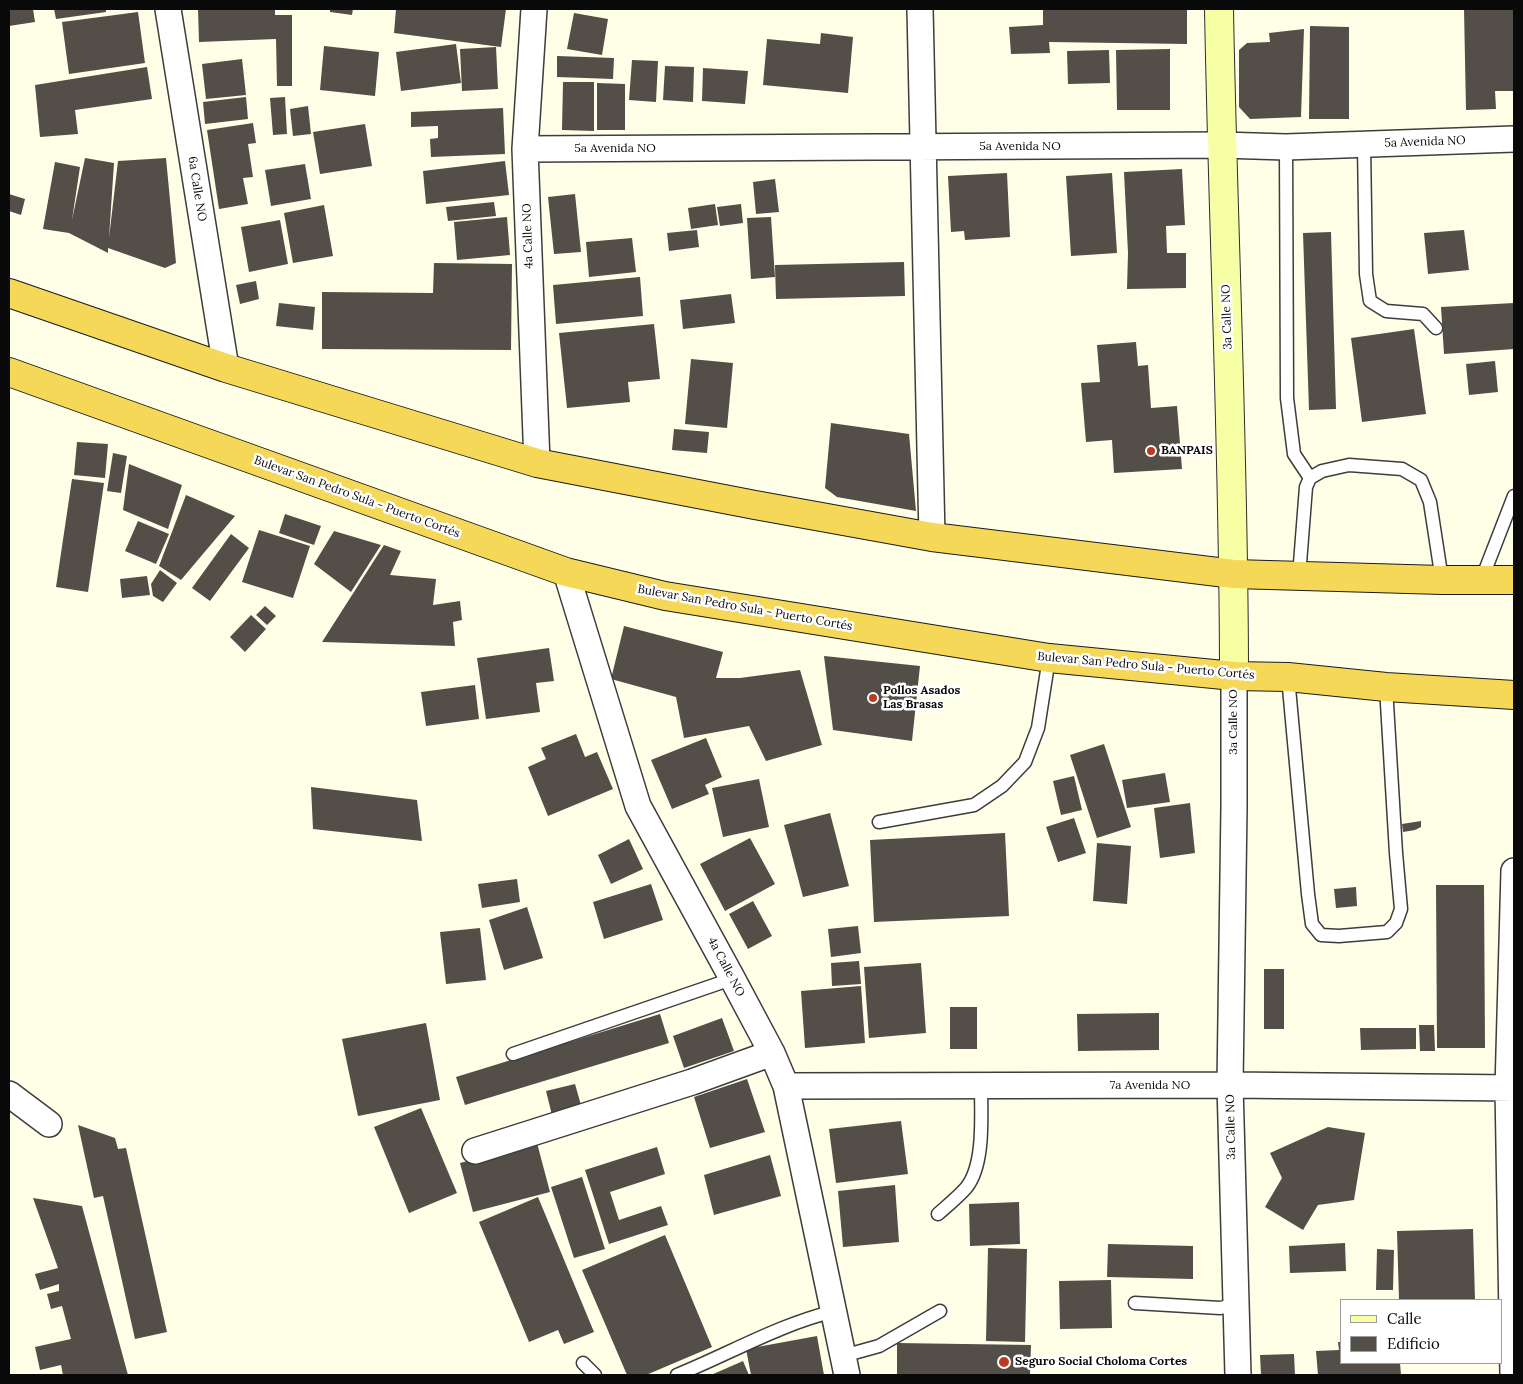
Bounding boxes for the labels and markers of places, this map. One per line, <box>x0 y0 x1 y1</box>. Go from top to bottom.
place label: BANPAIS <box>1161 444 1213 458</box>
marker: BANPAIS <box>1145 445 1157 457</box>
place label: Pollos Asados Las Brasas <box>883 684 960 712</box>
marker: Pollos Asados Las Brasas <box>867 692 879 704</box>
marker: Seguro Social Choloma Cortes <box>997 1355 1011 1369</box>
place label: Seguro Social Choloma Cortes <box>1015 1355 1187 1369</box>

